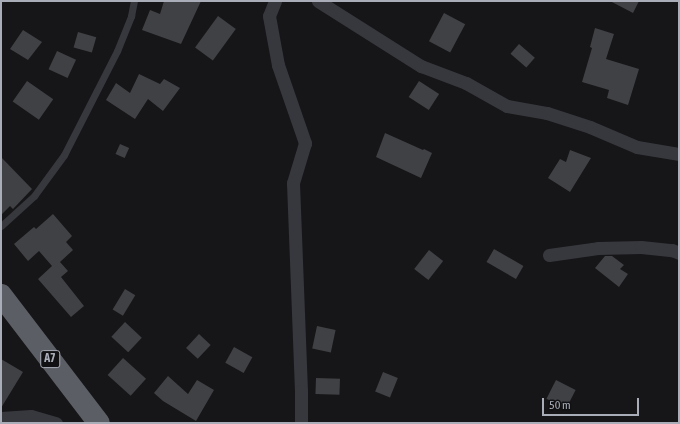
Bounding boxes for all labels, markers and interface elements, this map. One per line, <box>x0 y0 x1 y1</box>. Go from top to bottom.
road number: A7 <box>40 349 60 369</box>
scale bar <box>544 390 641 416</box>
text: 50 m <box>549 398 571 412</box>

